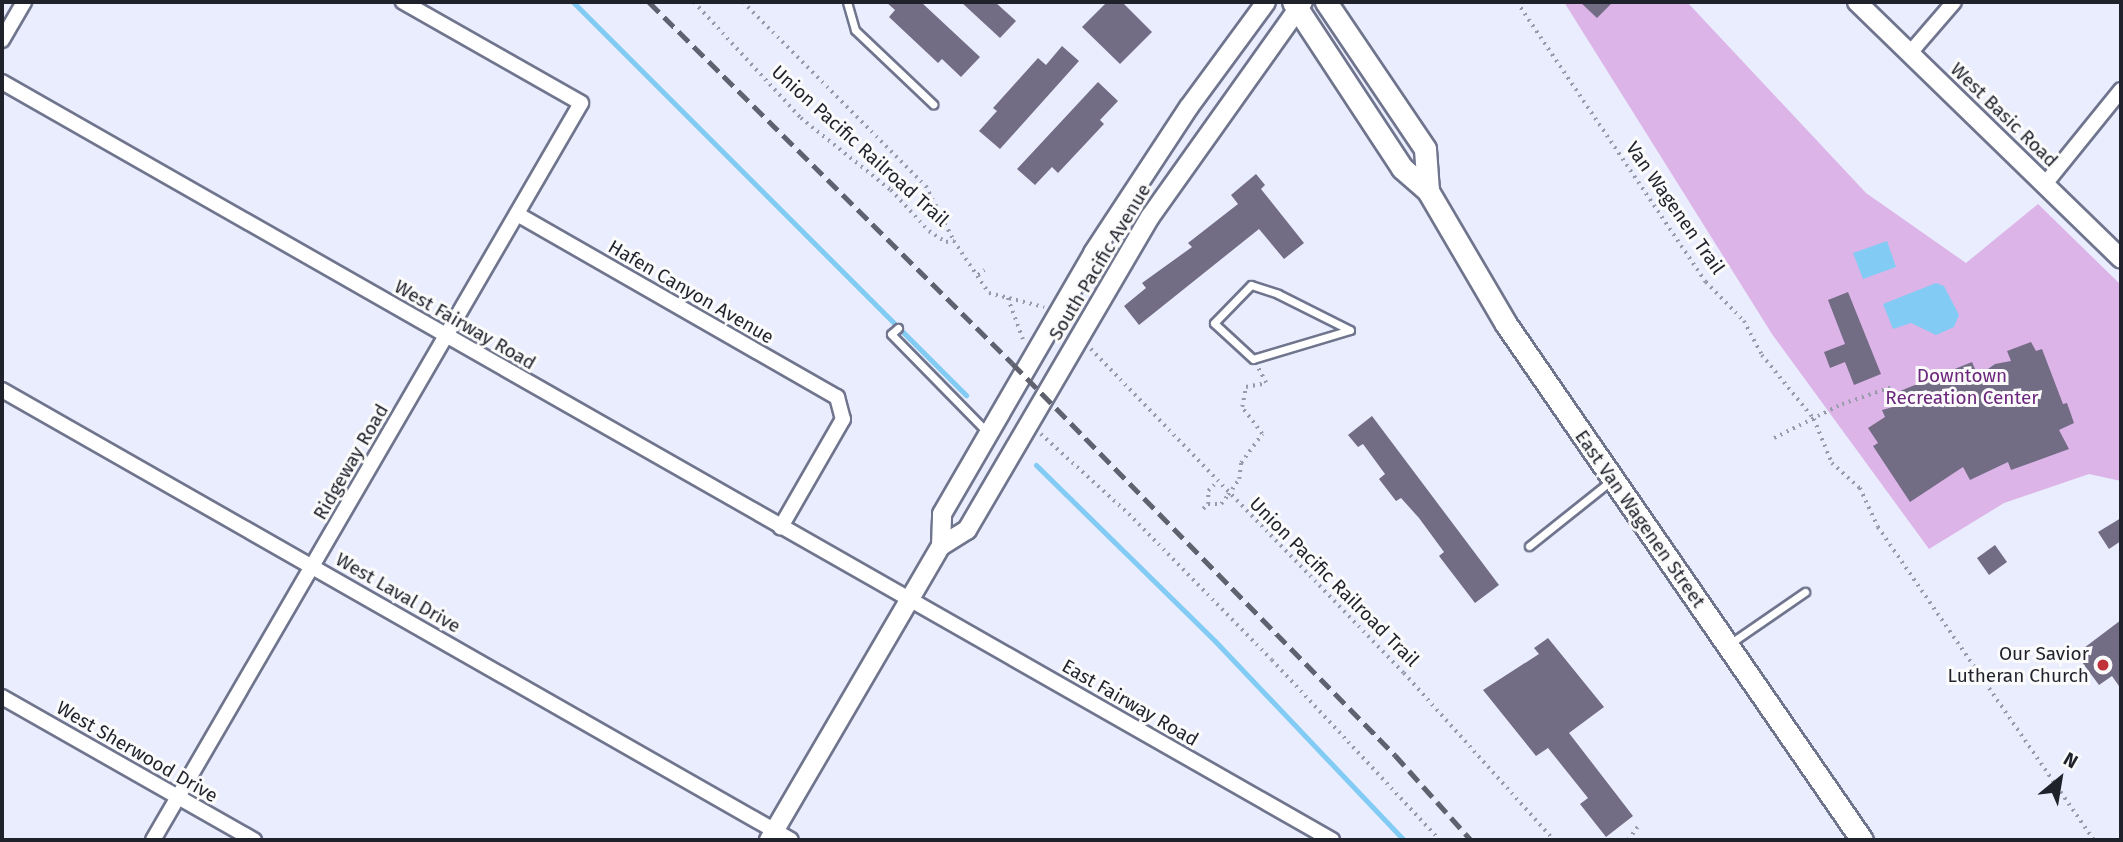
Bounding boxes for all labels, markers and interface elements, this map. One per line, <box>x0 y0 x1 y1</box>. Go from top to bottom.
street label: West Basic Road <box>1946 58 2062 172</box>
street label: Union Pacific Railroad Trail <box>767 60 953 232</box>
street label: Van Wagenen Trail <box>1621 137 1729 279</box>
street label: South Pacific Avenue <box>1044 180 1156 344</box>
street label: Hafen Canyon Avenue <box>604 235 778 349</box>
street label: West Fairway Road <box>390 275 540 375</box>
park label: Downtown Recreation Center <box>1885 365 2039 409</box>
street label: Ridgeway Road <box>309 400 393 524</box>
street label: East Van Wagenen Street <box>1570 426 1710 612</box>
street label: Union Pacific Railroad Trail <box>1245 493 1423 671</box>
street label: West Laval Drive <box>332 548 464 638</box>
place label: Our Savior Lutheran Church <box>1948 643 2089 687</box>
street label: East Fairway Road <box>1058 655 1202 751</box>
marker: Our Savior Lutheran Church <box>2095 657 2111 673</box>
street label: West Sherwood Drive <box>52 696 222 808</box>
north arrow <box>2025 744 2095 814</box>
text: N <box>2060 747 2082 773</box>

